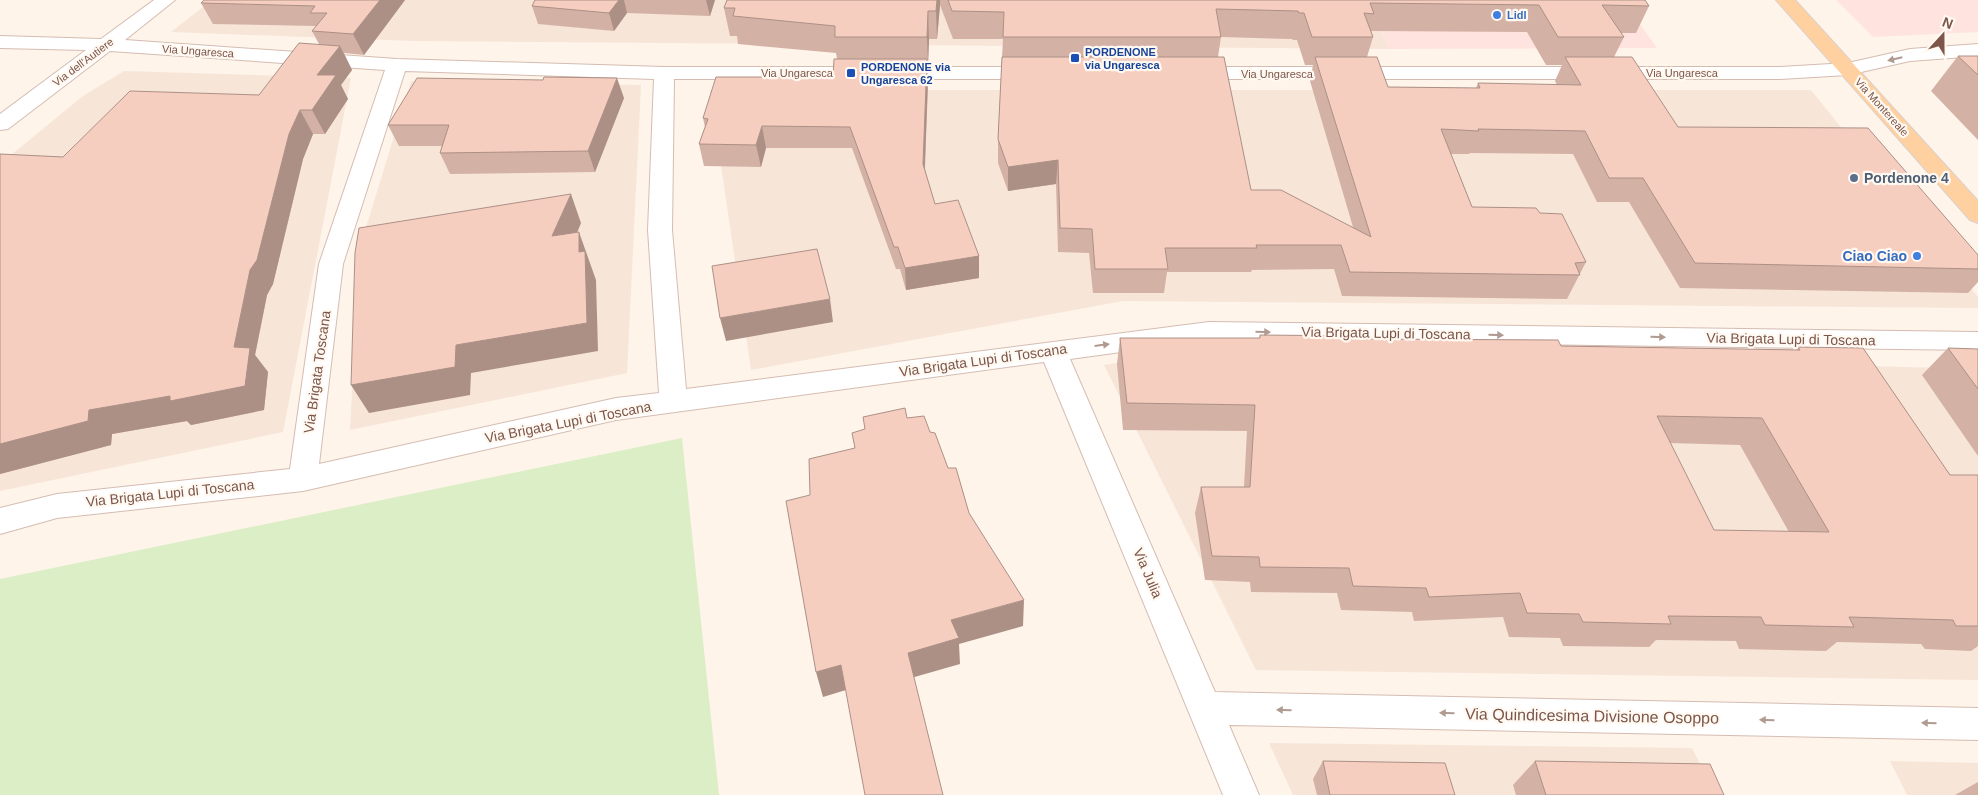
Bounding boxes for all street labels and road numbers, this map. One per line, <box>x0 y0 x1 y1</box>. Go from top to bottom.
street label: Via dell'Autiere <box>50 35 116 89</box>
street label: Via Ungaresca <box>162 43 235 60</box>
street label: Via Ungaresca <box>761 67 834 79</box>
street label: Via Ungaresca <box>1646 67 1719 79</box>
street label: Via Ungaresca <box>1241 68 1314 80</box>
street label: Via Montereale <box>1853 76 1911 138</box>
street label: Via Brigata Toscana <box>300 309 334 435</box>
street label: Via Brigata Lupi di Toscana <box>1301 324 1471 342</box>
street label: Via Brigata Lupi di Toscana <box>1706 330 1876 348</box>
street label: Via Brigata Lupi di Toscana <box>898 340 1068 380</box>
street label: Via Brigata Lupi di Toscana <box>483 398 653 446</box>
street label: Via Brigata Lupi di Toscana <box>85 476 255 510</box>
street label: Via Julia <box>1130 546 1166 601</box>
street label: Via Quindicesima Divisione Osoppo <box>1465 705 1719 727</box>

